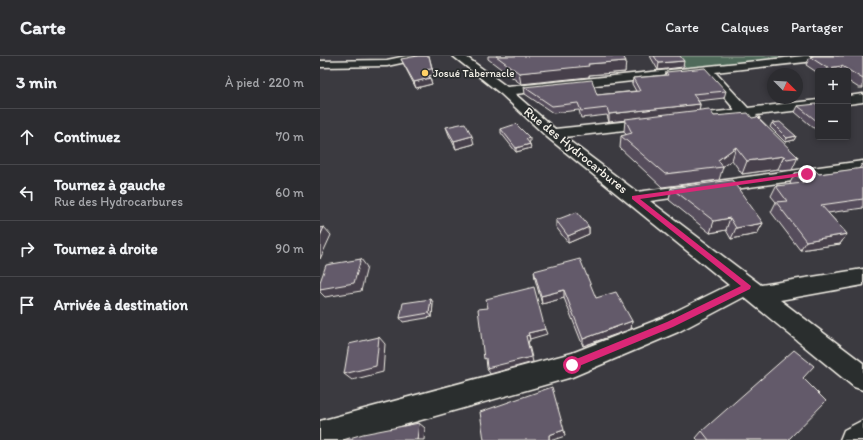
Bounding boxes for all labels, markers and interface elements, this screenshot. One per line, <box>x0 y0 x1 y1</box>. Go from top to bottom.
text: Carte <box>20 16 66 39</box>
text: Carte <box>665 19 699 36</box>
text: Calques <box>721 19 769 36</box>
text: Partager <box>791 19 843 36</box>
place label: Josué Tabernacle <box>433 67 515 80</box>
marker: Josué Tabernacle <box>420 68 430 78</box>
north arrow <box>767 68 803 104</box>
map controls <box>815 68 851 140</box>
button: + <box>815 68 851 104</box>
text: 3 min <box>16 72 57 92</box>
text: À pied · 220 m <box>225 75 304 90</box>
street label: Rue des Hydrocarbures <box>521 104 631 197</box>
button: − <box>815 104 851 140</box>
icon: ahead <box>16 126 38 148</box>
text: Continuez <box>54 128 120 146</box>
text: 70 m <box>276 129 304 144</box>
route end <box>798 165 816 183</box>
text: Tournez à gauche <box>54 176 165 194</box>
icon: left <box>16 182 38 204</box>
text: 60 m <box>275 185 304 200</box>
text: Rue des Hydrocarbures <box>54 194 183 209</box>
icon: right <box>16 238 38 260</box>
text: Tournez à droite <box>54 240 158 258</box>
text: 90 m <box>275 241 304 256</box>
icon: arrive <box>16 294 38 316</box>
text: Arrivée à destination <box>54 296 188 314</box>
route start <box>563 356 581 374</box>

